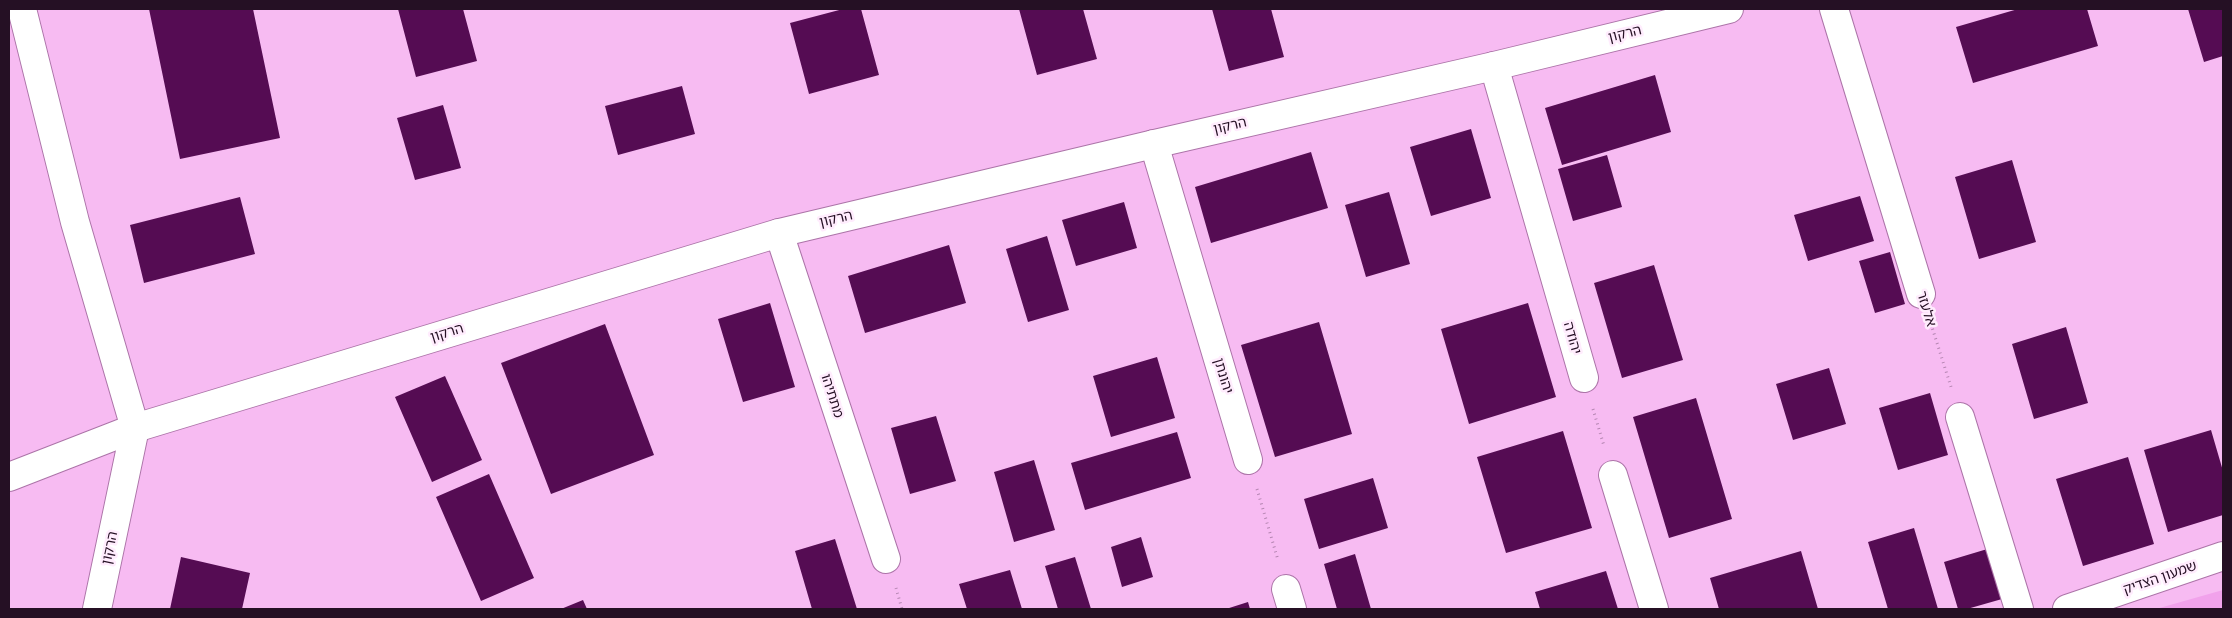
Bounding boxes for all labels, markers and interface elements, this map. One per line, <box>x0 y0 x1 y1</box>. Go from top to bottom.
street label: הרקון <box>1607 22 1643 46</box>
street label: הרקון <box>1212 114 1248 138</box>
street label: הרקון <box>818 207 854 231</box>
street label: אלעזר <box>1913 289 1939 329</box>
street label: הרקון <box>428 320 466 346</box>
street label: יהודה <box>1559 320 1585 356</box>
street label: יהונתן <box>1210 356 1236 396</box>
street label: מתתיהו <box>817 372 847 420</box>
street label: הרקון <box>98 530 122 566</box>
street label: שמעון הצדיק <box>2121 558 2199 598</box>

